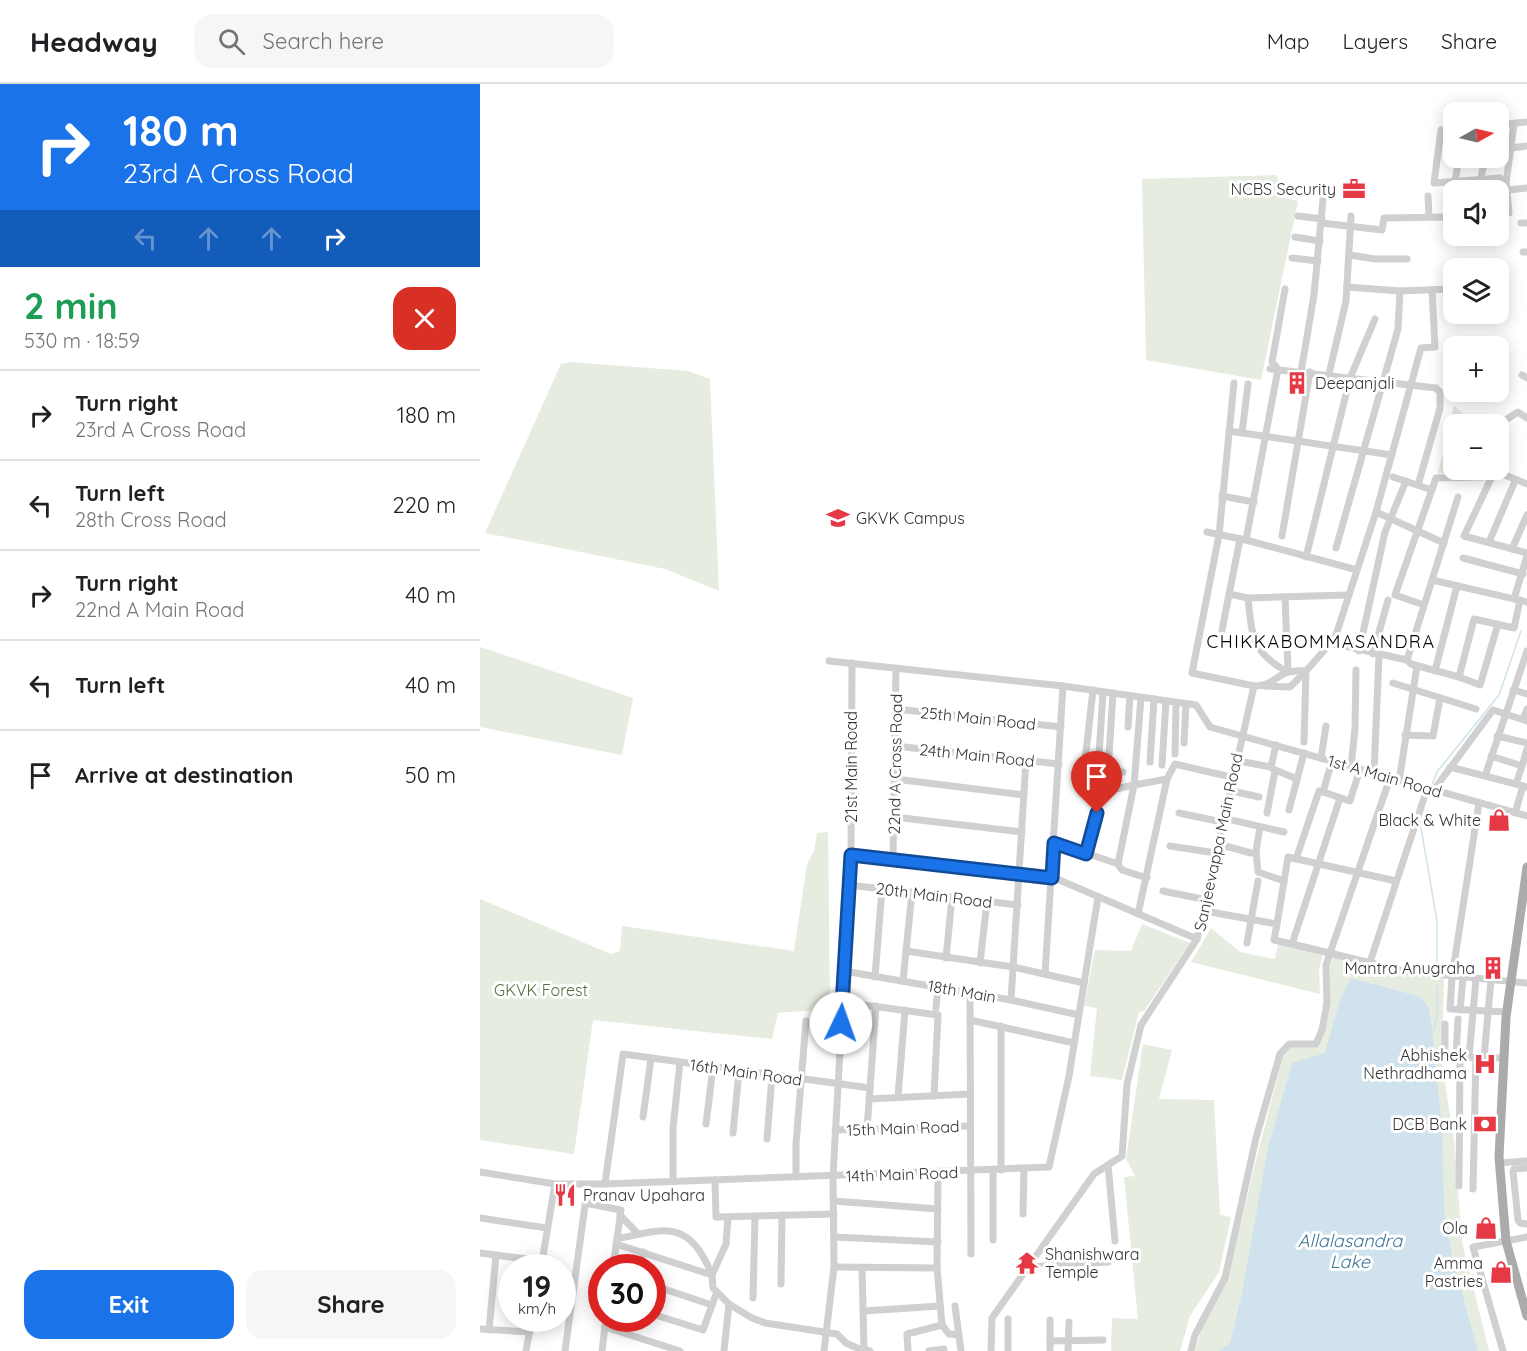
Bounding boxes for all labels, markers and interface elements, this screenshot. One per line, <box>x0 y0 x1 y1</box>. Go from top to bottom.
search box <box>194 14 614 68</box>
text: Headway <box>30 24 158 59</box>
icon: search <box>215 25 248 58</box>
text: Search here <box>263 27 384 55</box>
text: Map <box>1267 28 1310 54</box>
text: Layers <box>1343 28 1408 54</box>
text: Share <box>1441 28 1497 54</box>
north arrow <box>1443 102 1509 168</box>
map controls <box>1443 102 1509 480</box>
text: 180 m <box>123 104 239 157</box>
icon: right <box>24 108 102 186</box>
text: 23rd A Cross Road <box>123 156 354 190</box>
office icon: NCBS Security <box>1341 176 1367 202</box>
place label: NCBS Security <box>1231 179 1336 199</box>
button: sound <box>1443 180 1509 246</box>
icon: left <box>129 222 162 255</box>
icon: ahead <box>192 222 225 255</box>
icon: ahead <box>255 222 288 255</box>
icon: right <box>318 222 351 255</box>
button: layers <box>1443 258 1509 324</box>
text: 2 min <box>24 283 118 328</box>
button: close <box>393 287 456 350</box>
text: 530 m · 18:59 <box>24 328 140 353</box>
button: + <box>1443 336 1509 402</box>
building icon: Deepanjali <box>1284 370 1310 396</box>
place label: Deepanjali <box>1315 373 1394 393</box>
text: Turn right <box>75 389 179 417</box>
icon: right <box>24 399 57 432</box>
text: 180 m <box>397 401 456 429</box>
button: − <box>1443 414 1509 480</box>
text: 23rd A Cross Road <box>75 417 246 442</box>
text: Turn left <box>75 479 165 507</box>
icon: left <box>24 489 57 522</box>
text: 220 m <box>392 491 456 519</box>
school or university icon: GKVK Campus <box>825 505 851 531</box>
text: 28th Cross Road <box>75 507 227 532</box>
place label: GKVK Campus <box>856 508 965 528</box>
text: Turn right <box>75 569 179 597</box>
icon: right <box>24 579 57 612</box>
text: 40 m <box>405 581 456 609</box>
text: 22nd A Main Road <box>75 597 244 622</box>
district label: CHIKKABOMMASANDRA <box>1206 630 1436 653</box>
icon: left <box>24 669 57 702</box>
text: Turn left <box>75 671 165 699</box>
text: 40 m <box>405 671 456 699</box>
street label: 22nd A Cross Road <box>884 693 906 835</box>
street label: 25th Main Road <box>919 702 1037 734</box>
street label: 21st Main Road <box>841 711 861 823</box>
street label: 24th Main Road <box>918 739 1036 771</box>
street label: 1st A Main Road <box>1326 750 1444 802</box>
pin <box>1071 751 1122 813</box>
street label: Sanjeevappa Main Road <box>1189 751 1247 933</box>
icon: arrive <box>24 759 57 792</box>
icon: arrive <box>1080 760 1113 793</box>
text: Arrive at destination <box>75 761 293 789</box>
text: 50 m <box>405 761 456 789</box>
shop icon: Black & White <box>1486 807 1512 833</box>
place label: Black & White <box>1378 810 1481 830</box>
street label: 20th Main Road <box>875 878 993 912</box>
building icon: Mantra Anugraha <box>1480 955 1506 981</box>
place label: Mantra Anugraha <box>1344 958 1475 978</box>
street label: 18th Main <box>926 975 998 1007</box>
park label: GKVK Forest <box>494 980 588 1000</box>
position arrow <box>809 991 873 1055</box>
place label: Abhishek Nethradhama <box>1363 1045 1467 1083</box>
hospital icon: Abhishek Nethradhama <box>1472 1051 1498 1077</box>
street label: 16th Main Road <box>689 1054 803 1090</box>
bank icon: DCB Bank <box>1472 1111 1498 1137</box>
place label: DCB Bank <box>1392 1114 1467 1134</box>
street label: 15th Main Road <box>846 1116 960 1140</box>
street label: 14th Main Road <box>845 1162 959 1186</box>
restaurant icon: Pranav Upahara <box>552 1182 578 1208</box>
place label: Pranav Upahara <box>583 1185 705 1205</box>
shop icon: Ola <box>1473 1215 1499 1241</box>
place label: Ola <box>1442 1218 1468 1238</box>
water label: Allalasandra Lake <box>1298 1229 1403 1273</box>
place label: Shanishwara Temple <box>1045 1244 1140 1282</box>
temple icon: Shanishwara Temple <box>1014 1250 1040 1276</box>
place label: Amma Pastries <box>1425 1253 1483 1291</box>
speed limit sign: 30 <box>588 1254 666 1332</box>
shop icon: Amma Pastries <box>1488 1259 1514 1285</box>
text: 19 <box>523 1267 551 1305</box>
button: Exit <box>24 1270 234 1339</box>
button: Share <box>246 1270 456 1339</box>
text: km/h <box>518 1299 556 1318</box>

